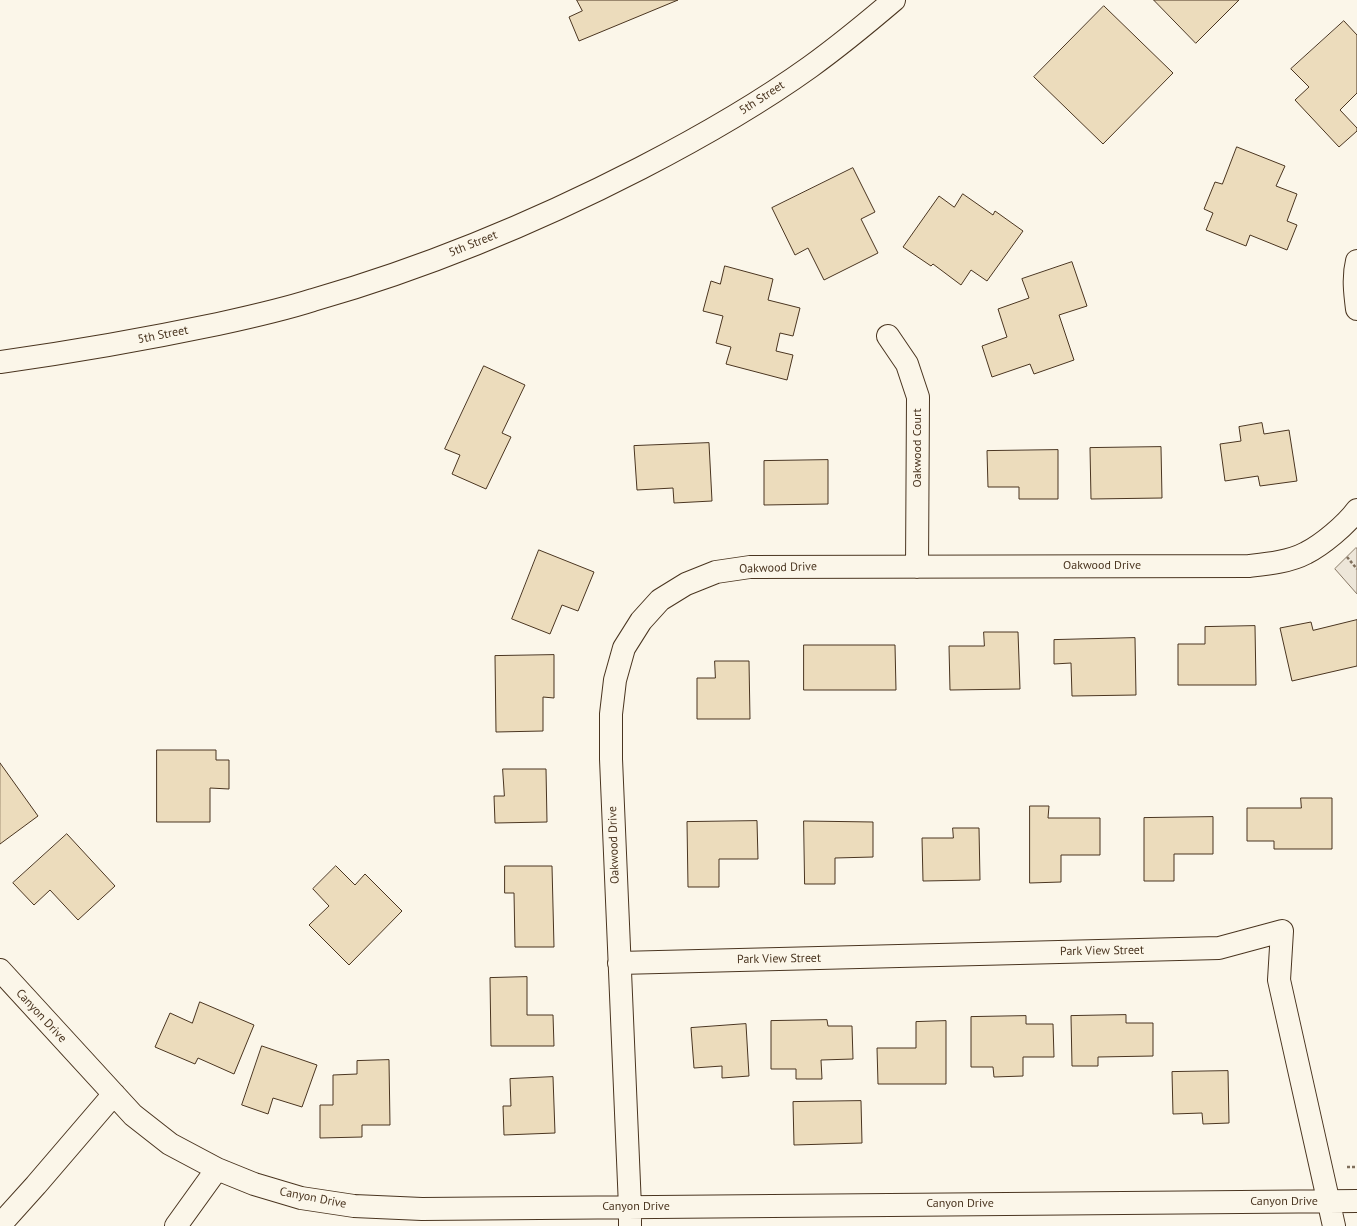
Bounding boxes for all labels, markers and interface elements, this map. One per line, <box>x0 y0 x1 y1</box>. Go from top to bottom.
street label: 5th Street <box>737 78 787 118</box>
street label: 5th Street <box>447 228 499 260</box>
street label: 5th Street <box>137 323 189 347</box>
street label: Oakwood Court <box>911 409 925 487</box>
street label: Oakwood Drive <box>739 559 817 577</box>
street label: Oakwood Drive <box>1063 559 1141 573</box>
street label: Oakwood Drive <box>605 806 623 884</box>
street label: Park View Street <box>1060 943 1144 959</box>
street label: Park View Street <box>737 951 821 967</box>
street label: Canyon Drive <box>13 986 69 1046</box>
street label: Canyon Drive <box>278 1184 348 1212</box>
street label: Canyon Drive <box>1250 1195 1318 1209</box>
street label: Canyon Drive <box>926 1197 994 1211</box>
street label: Canyon Drive <box>602 1200 670 1214</box>

